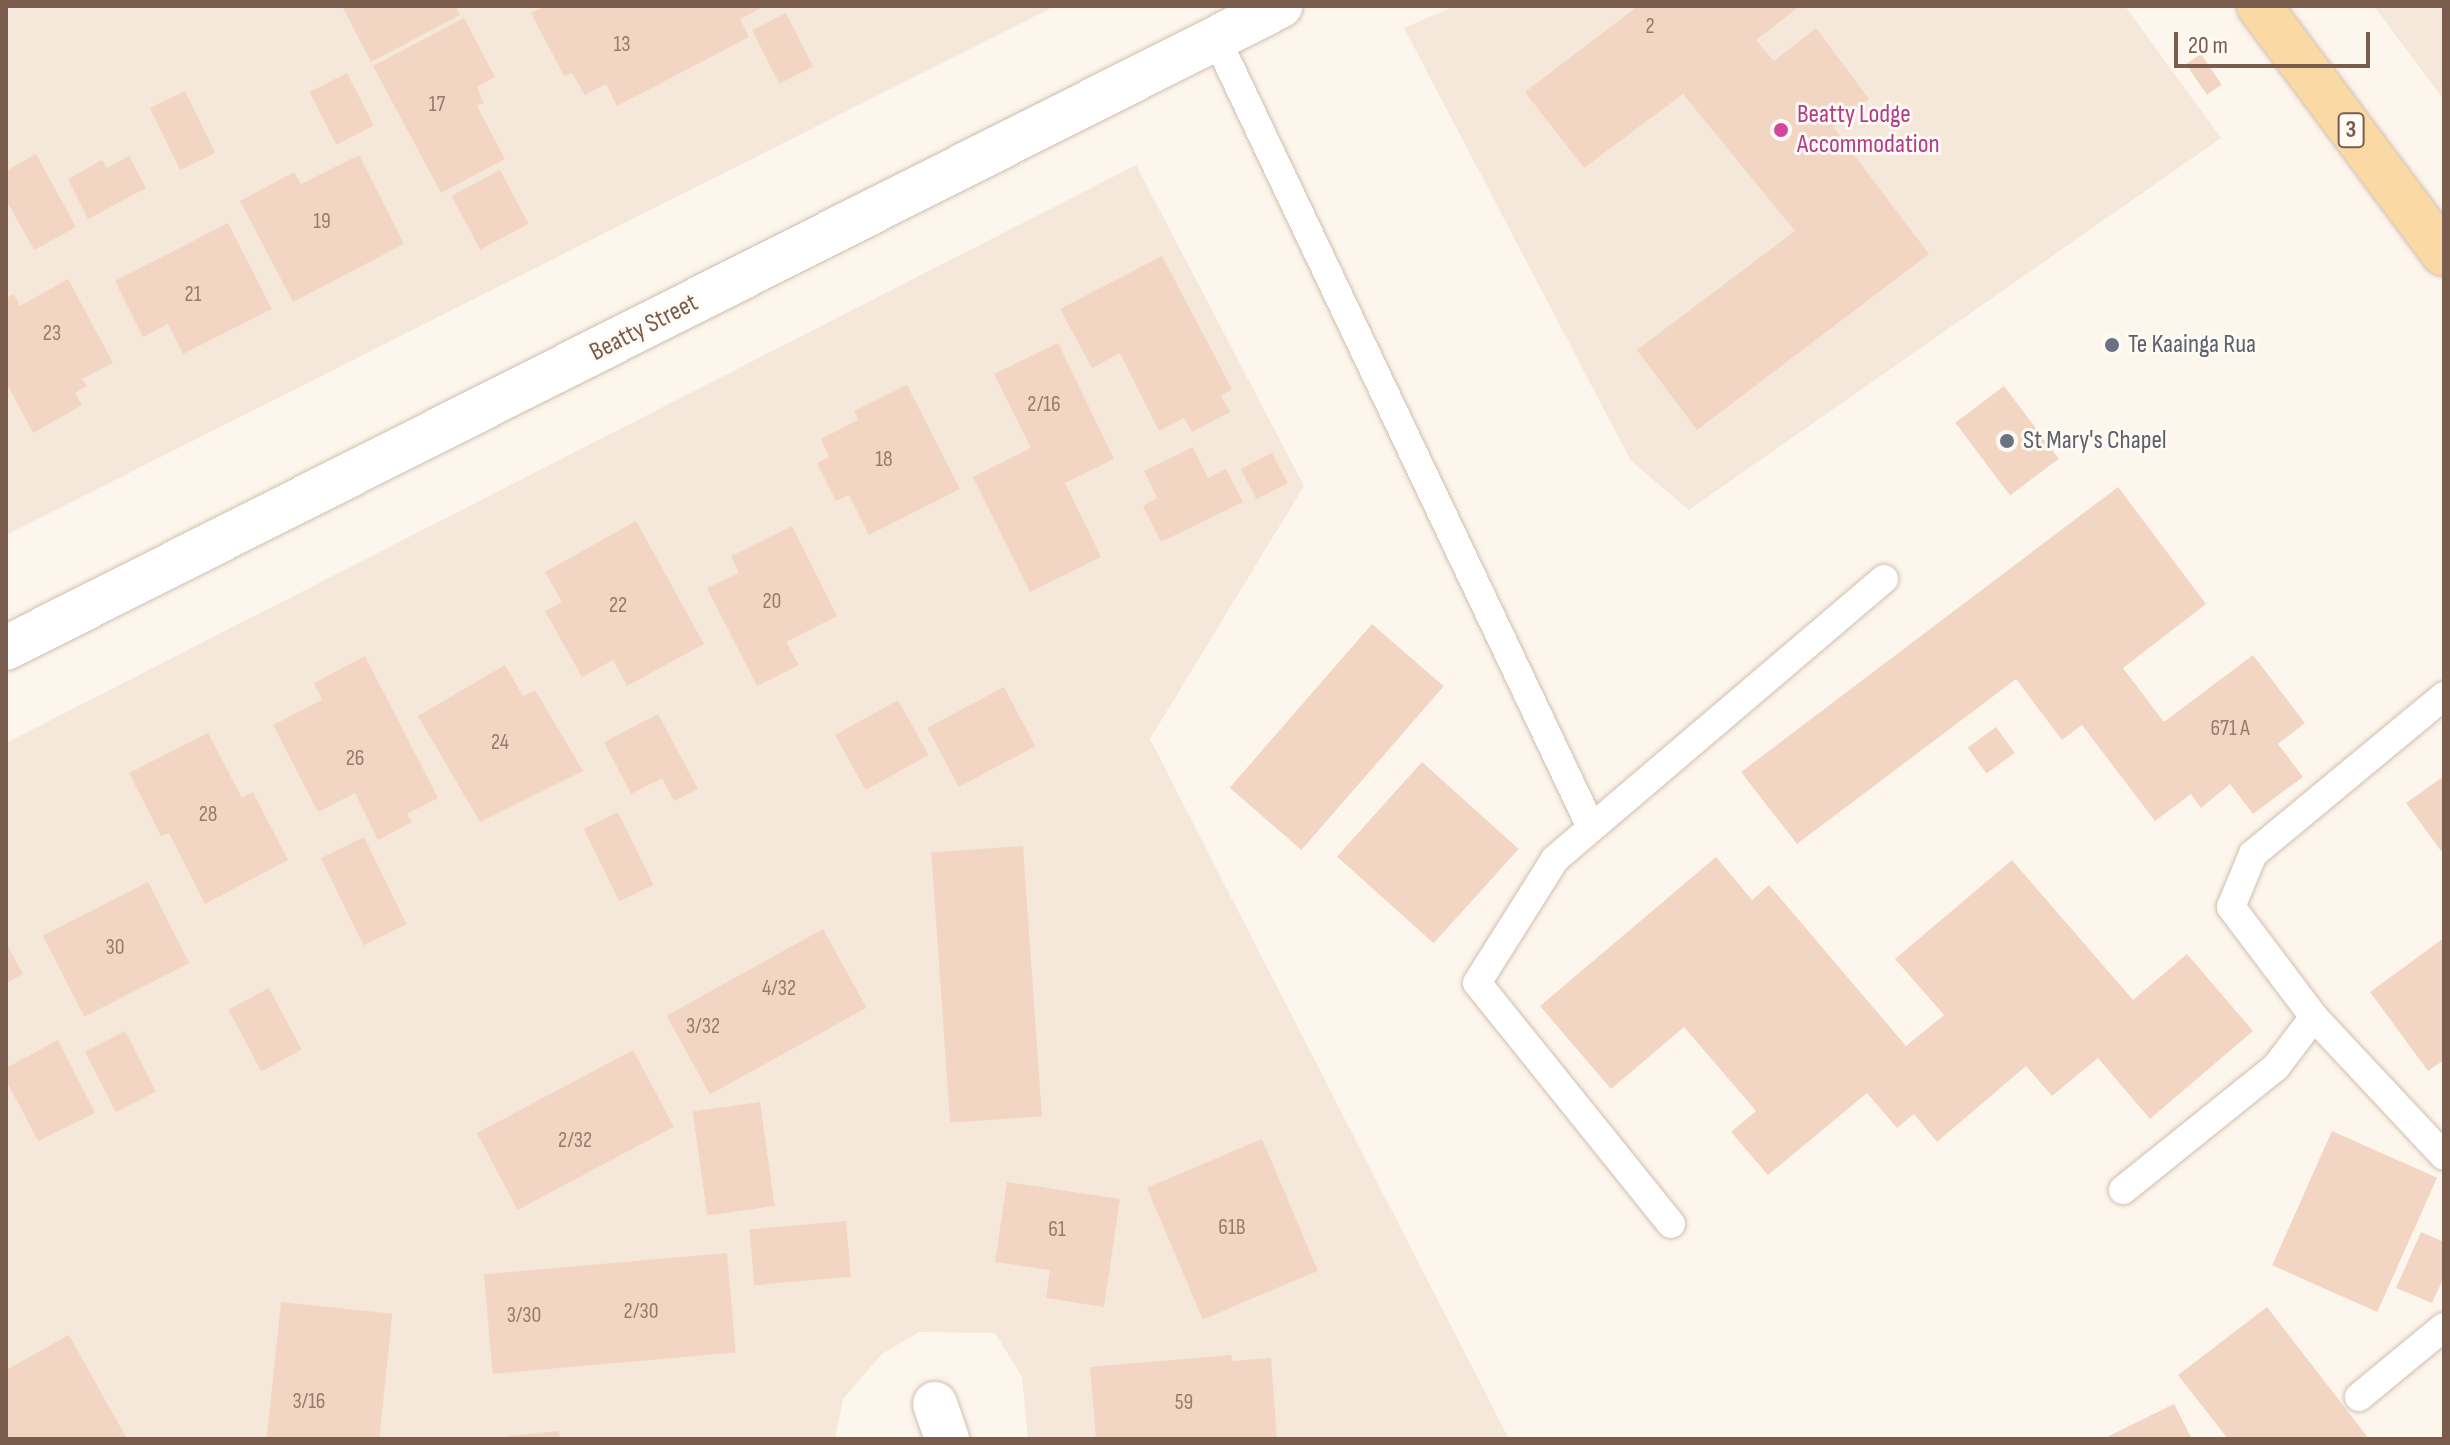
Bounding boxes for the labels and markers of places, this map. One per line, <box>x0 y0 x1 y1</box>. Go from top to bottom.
place label: Beatty Lodge Accommodation <box>1797 99 1940 160</box>
marker: Beatty Lodge Accommodation <box>1772 121 1790 139</box>
place label: Te Kaainga Rua <box>2128 329 2256 361</box>
marker: Te Kaainga Rua <box>2103 336 2121 354</box>
place label: St Mary's Chapel <box>2023 425 2167 457</box>
marker: St Mary's Chapel <box>1998 432 2016 450</box>

